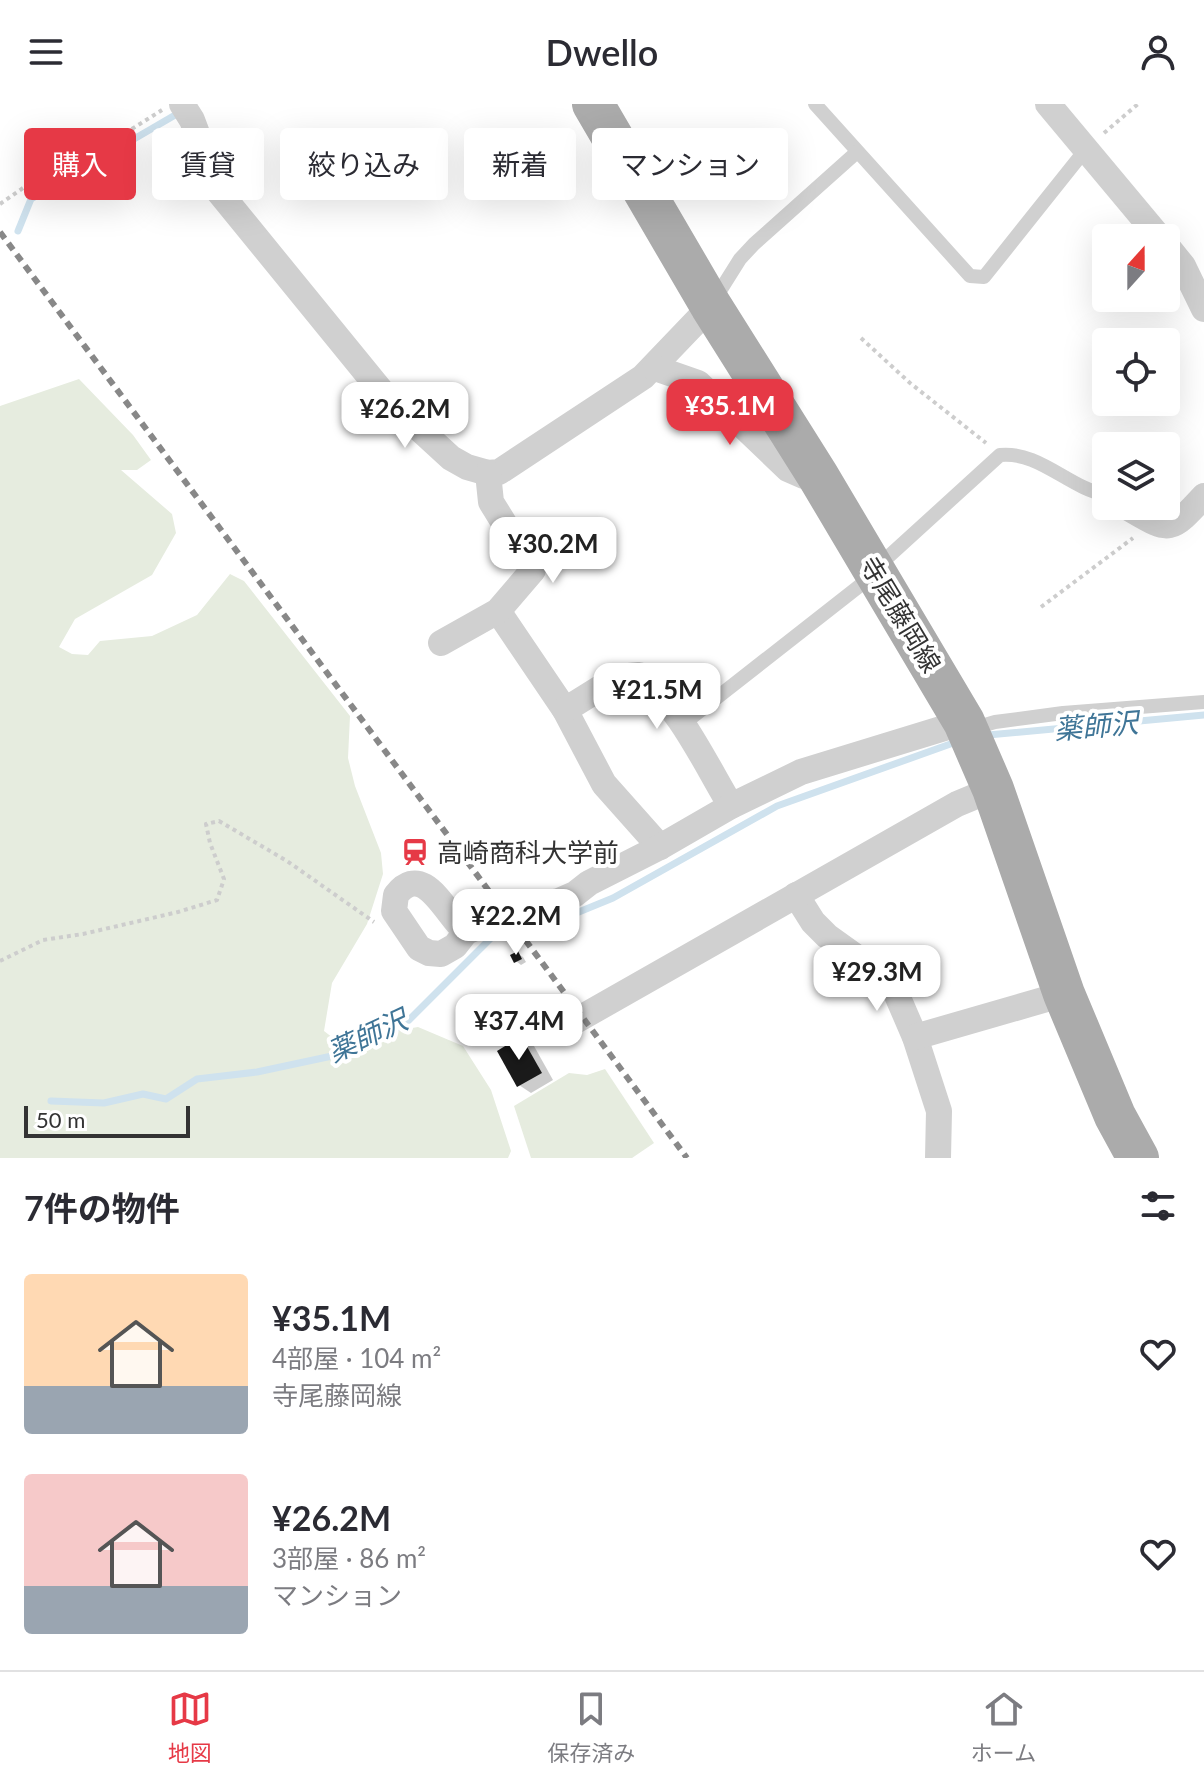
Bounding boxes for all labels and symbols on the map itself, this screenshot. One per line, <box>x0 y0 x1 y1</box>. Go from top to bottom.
north arrow <box>1092 224 1180 312</box>
pin: ¥35.1M <box>665 379 795 447</box>
pin: ¥26.2M <box>340 382 470 450</box>
pin: ¥30.2M <box>488 517 618 585</box>
street label: 寺尾藤岡線 <box>854 550 948 678</box>
pin: ¥21.5M <box>592 663 722 731</box>
water label: 薬師沢 <box>1053 704 1143 746</box>
place label: 高崎商科大学前 <box>437 836 619 868</box>
station icon: 高崎商科大学前 <box>400 837 430 867</box>
pin: ¥22.2M <box>451 889 581 957</box>
pin: ¥29.3M <box>812 945 942 1013</box>
pin: ¥37.4M <box>454 994 584 1062</box>
water label: 薬師沢 <box>322 1000 416 1068</box>
scale bar <box>24 1102 190 1138</box>

